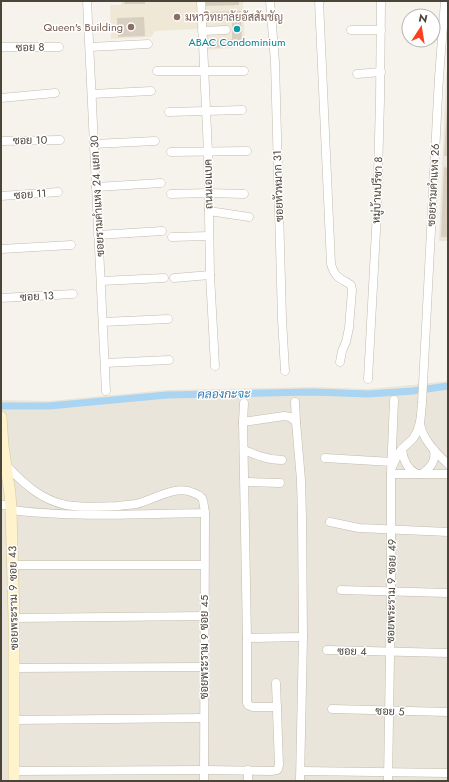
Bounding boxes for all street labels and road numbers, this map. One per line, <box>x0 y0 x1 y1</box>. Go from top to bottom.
street label: ซอย 8 <box>15 39 45 55</box>
street label: ซอย 10 <box>13 132 48 148</box>
street label: ซอยรามคำแหง 24 แยก 30 <box>86 135 108 257</box>
street label: ซอยรามคำแหง 26 <box>423 143 443 227</box>
street label: ซอยหัวหมาก 31 <box>269 150 287 222</box>
street label: หมู่บ้านปรีชา 8 <box>368 156 386 224</box>
street label: ถนนเอแบค <box>200 159 216 209</box>
street label: ซอย 11 <box>13 185 47 203</box>
street label: ซอย 13 <box>20 287 54 305</box>
street label: ซอยพระราม 9 ซอย 49 <box>382 539 400 643</box>
street label: ซอยพระราม 9 ซอย 43 <box>4 546 22 650</box>
street label: ซอยพระราม 9 ซอย 45 <box>196 595 212 699</box>
street label: ซอย 4 <box>337 643 367 659</box>
street label: ซอย 5 <box>375 702 405 720</box>

